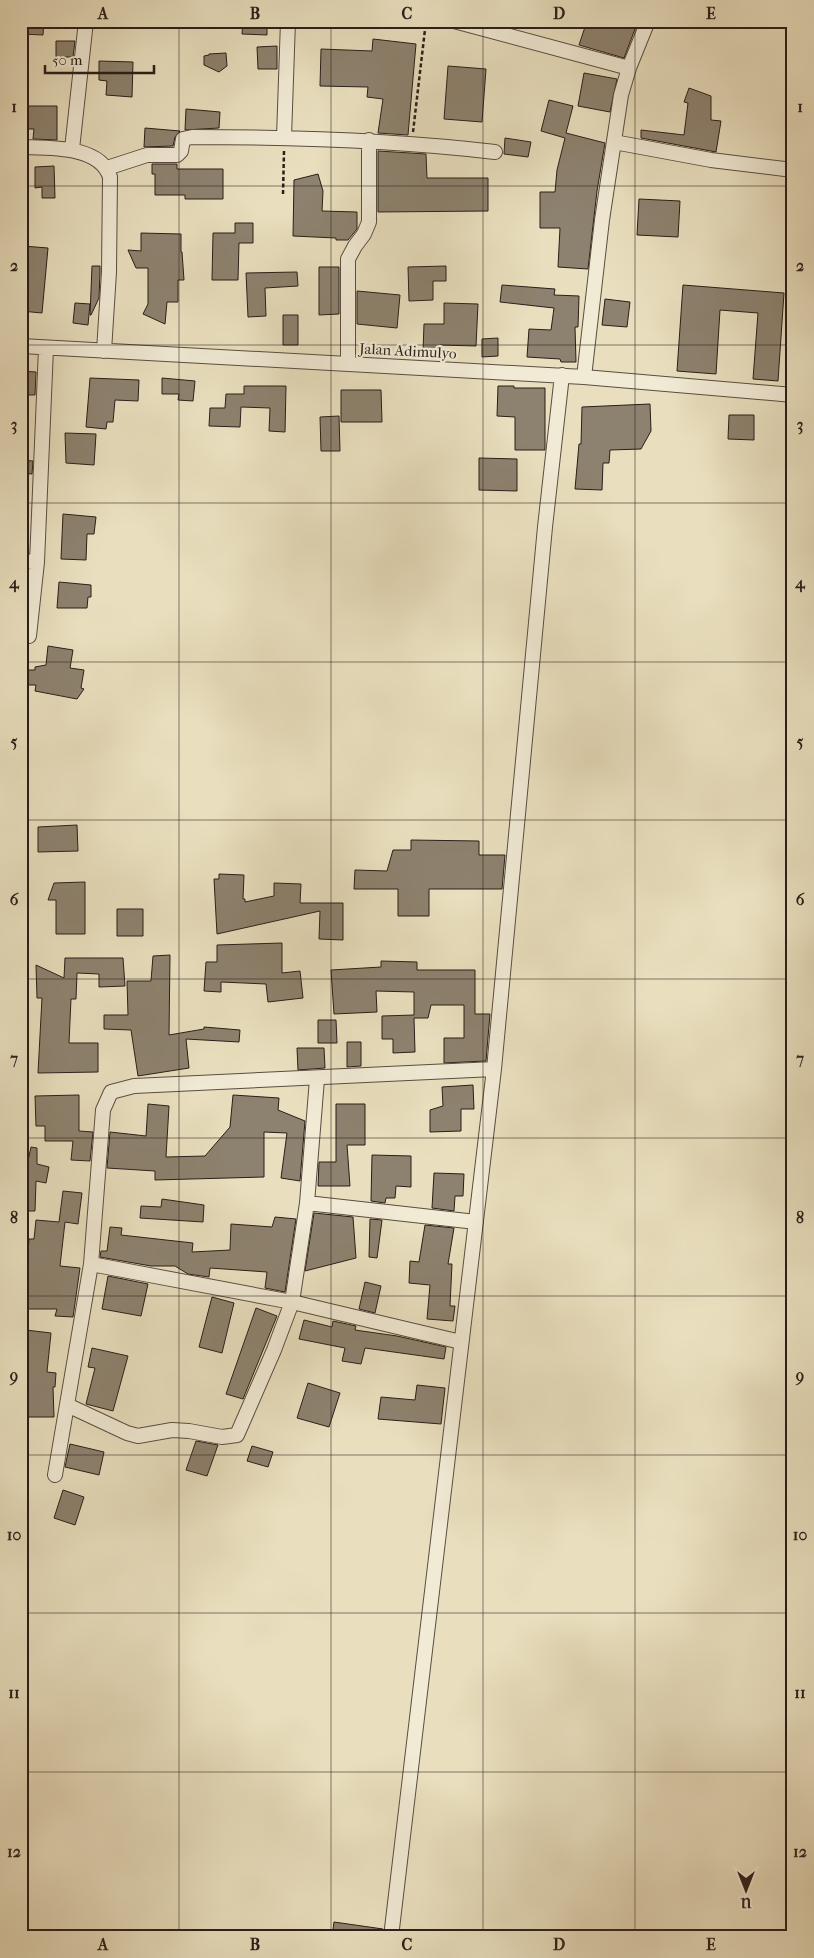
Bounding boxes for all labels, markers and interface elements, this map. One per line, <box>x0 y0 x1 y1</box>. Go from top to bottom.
text: A <box>97 4 109 23</box>
text: B <box>250 4 260 23</box>
text: C <box>402 4 413 23</box>
text: D <box>553 4 565 23</box>
text: E <box>706 4 716 23</box>
scale bar <box>45 42 154 74</box>
text: 50 m <box>52 51 83 69</box>
text: 1 <box>11 97 17 116</box>
text: 1 <box>797 97 803 116</box>
text: 2 <box>10 256 18 275</box>
text: 2 <box>796 256 804 275</box>
street label: Jalan Adimulyo <box>358 339 458 363</box>
text: 3 <box>11 415 17 435</box>
text: 3 <box>797 415 803 435</box>
text: 4 <box>8 573 20 593</box>
text: 4 <box>794 573 806 593</box>
text: 5 <box>11 732 18 751</box>
text: 5 <box>797 732 804 751</box>
text: 6 <box>10 890 19 909</box>
text: 6 <box>796 890 805 909</box>
text: 7 <box>9 1049 18 1068</box>
text: 7 <box>795 1049 804 1068</box>
text: 8 <box>10 1208 18 1227</box>
text: 8 <box>796 1208 804 1227</box>
text: 9 <box>9 1366 18 1386</box>
text: 9 <box>795 1366 804 1386</box>
text: 10 <box>7 1525 21 1544</box>
text: 10 <box>793 1525 807 1544</box>
text: 11 <box>8 1683 20 1702</box>
text: 11 <box>794 1683 806 1702</box>
text: 12 <box>7 1842 21 1861</box>
text: 12 <box>793 1842 807 1861</box>
north arrow <box>722 1866 772 1916</box>
text: U <box>740 1894 752 1911</box>
text: A <box>97 1935 109 1954</box>
text: B <box>250 1935 260 1954</box>
text: C <box>402 1935 413 1954</box>
text: D <box>553 1935 565 1954</box>
text: E <box>706 1935 716 1954</box>

